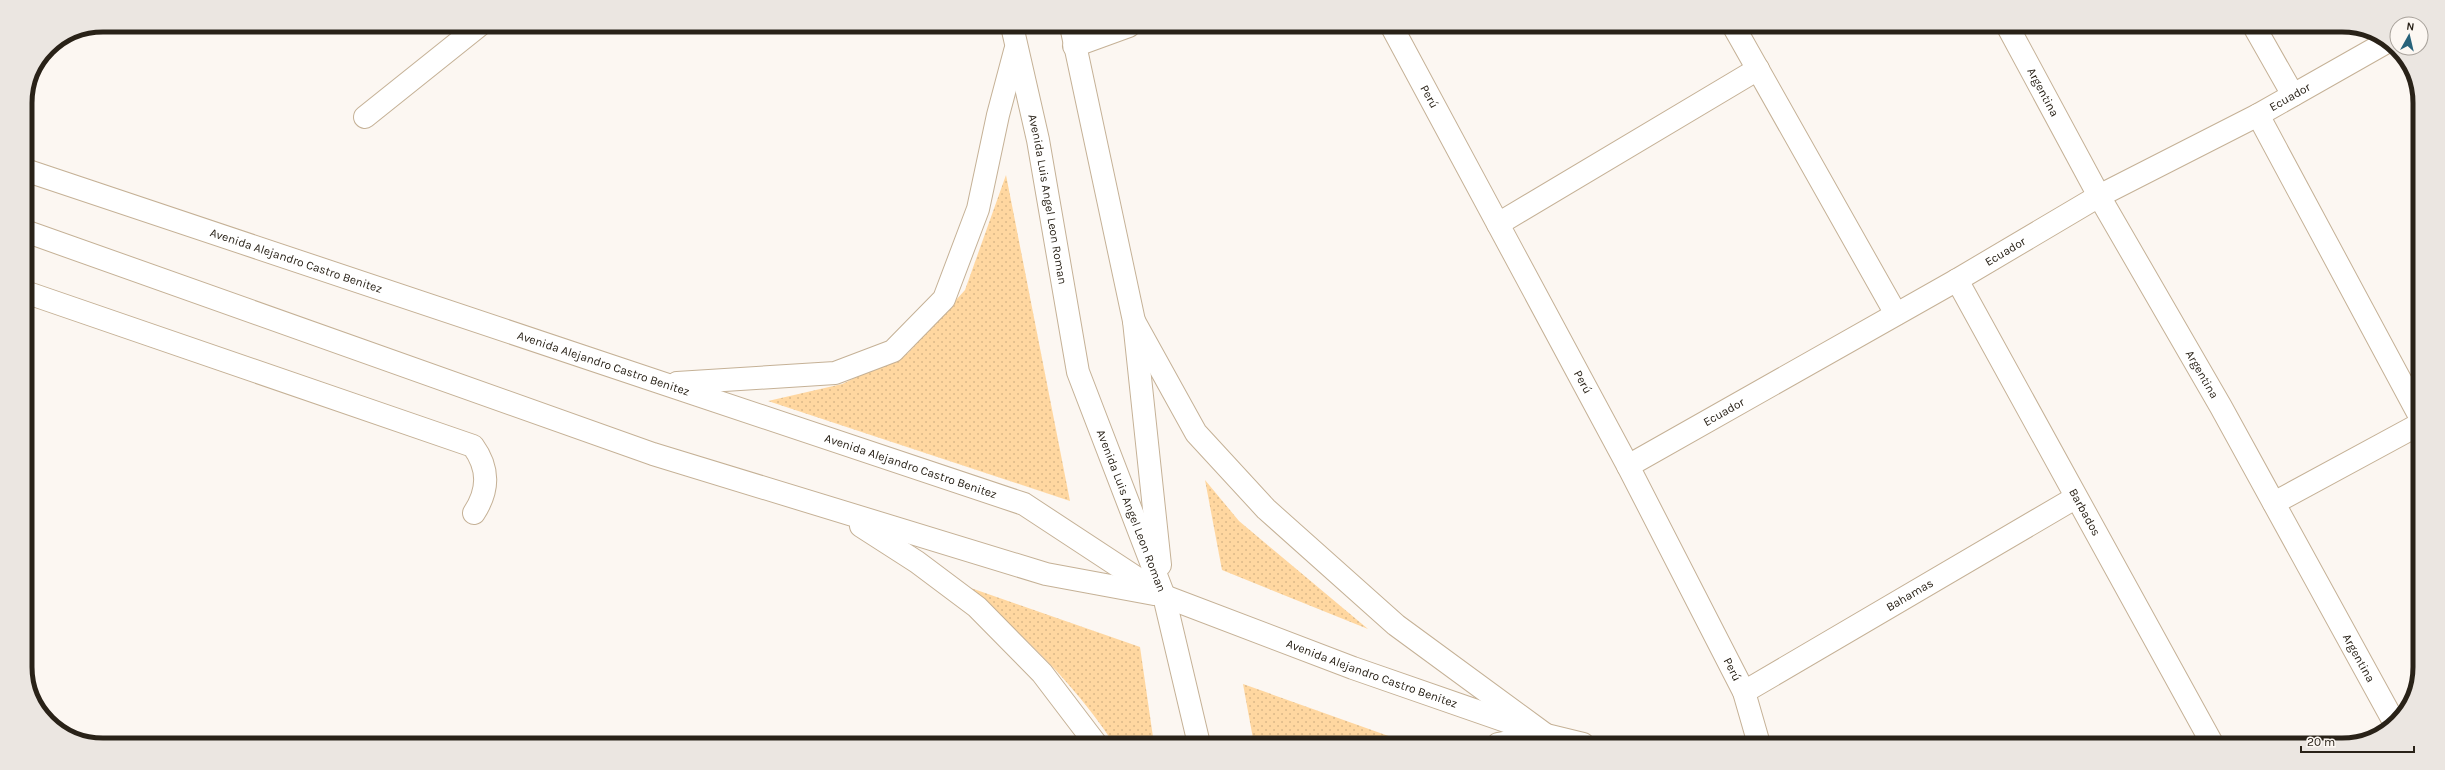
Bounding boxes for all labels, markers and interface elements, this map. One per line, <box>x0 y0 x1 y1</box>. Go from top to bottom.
north arrow <box>2389 16 2429 56</box>
text: N <box>2406 20 2415 34</box>
street label: Argentina <box>2024 65 2062 119</box>
street label: Ecuador <box>2267 79 2313 114</box>
street label: Perú <box>1417 82 1441 111</box>
street label: Avenida Luis Angel Leon Roman <box>1025 113 1070 286</box>
street label: Avenida Alejandro Castro Benitez <box>208 225 384 296</box>
street label: Ecuador <box>1982 234 2029 269</box>
street label: Avenida Alejandro Castro Benitez <box>516 328 692 399</box>
street label: Argentina <box>2183 348 2222 401</box>
street label: Perú <box>1571 368 1595 396</box>
street label: Ecuador <box>1701 394 1747 429</box>
street label: Avenida Luis Angel Leon Roman <box>1094 428 1169 594</box>
street label: Avenida Alejandro Castro Benitez <box>823 431 999 502</box>
street label: Barbados <box>2066 486 2104 538</box>
street label: Bahamas <box>1884 576 1936 614</box>
street label: Argentina <box>2340 631 2378 685</box>
street label: Avenida Alejandro Castro Benitez <box>1285 636 1460 711</box>
street label: Perú <box>1721 655 1744 683</box>
scale bar <box>2301 728 2414 754</box>
text: 20 m <box>2307 735 2335 749</box>

